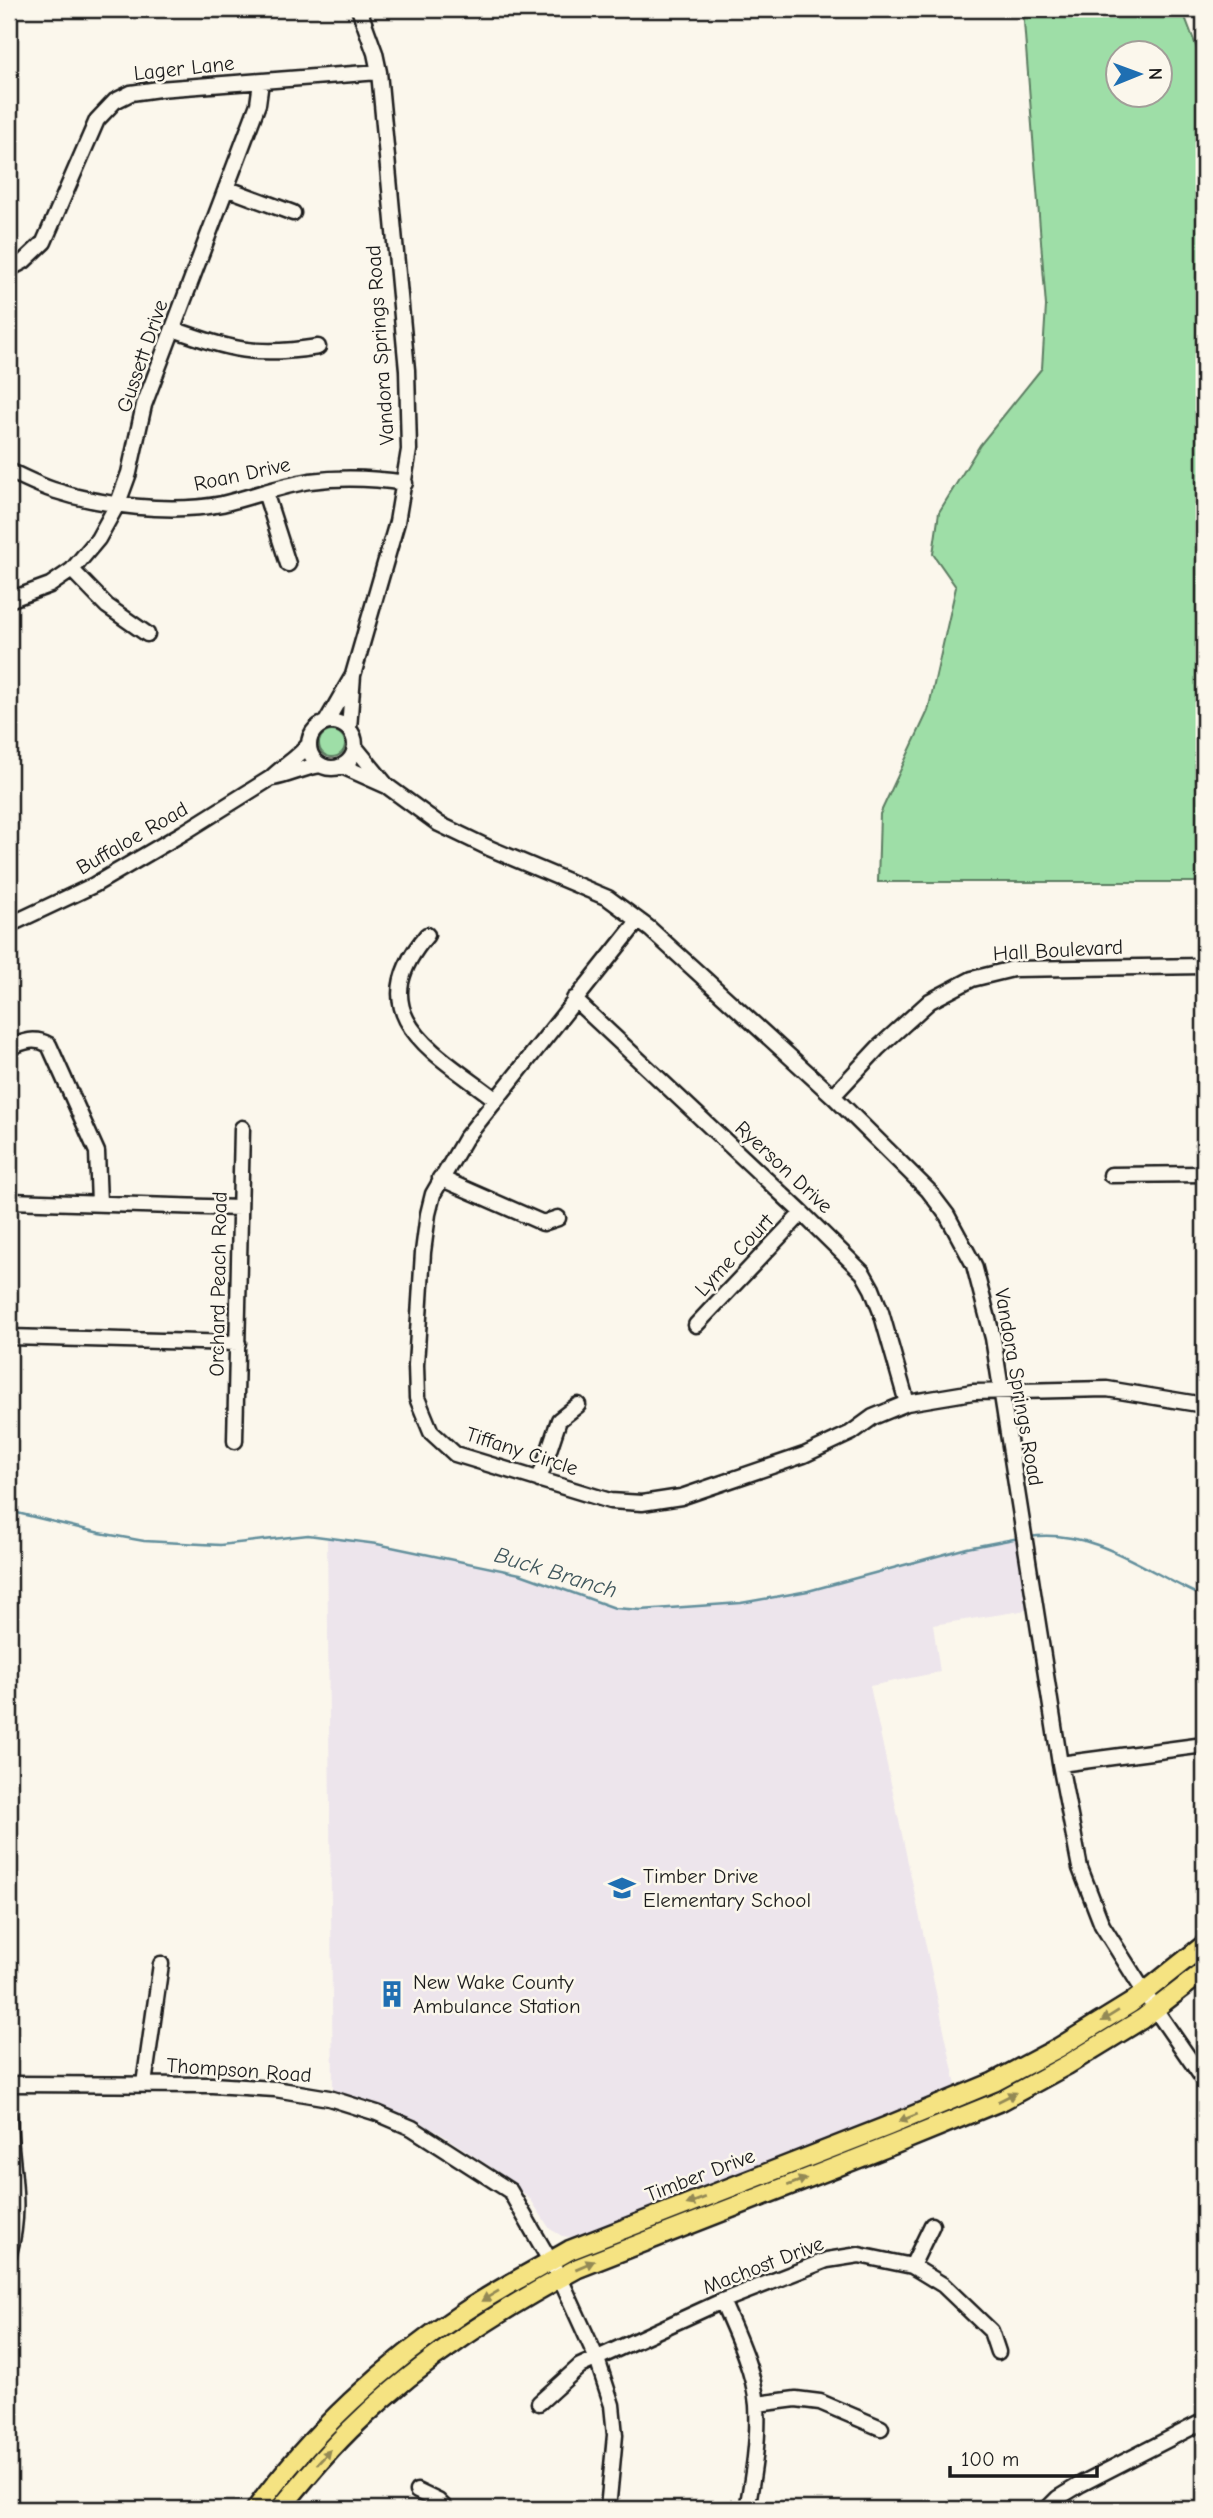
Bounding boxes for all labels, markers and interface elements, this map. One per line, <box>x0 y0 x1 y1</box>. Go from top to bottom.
north arrow <box>1104 38 1174 108</box>
street label: Lager Lane <box>132 51 236 85</box>
text: N <box>1144 67 1166 80</box>
street label: Vandora Springs Road <box>361 244 399 446</box>
street label: Gussett Drive <box>111 296 173 416</box>
street label: Roan Drive <box>192 452 292 496</box>
street label: Buffaloe Road <box>72 796 192 880</box>
street label: Hall Boulevard <box>992 935 1124 965</box>
street label: Ryerson Drive <box>730 1116 838 1218</box>
street label: Orchard Peach Road <box>204 1191 232 1377</box>
street label: Lyme Court <box>690 1208 779 1301</box>
street label: Vandora Springs Road <box>990 1286 1048 1488</box>
street label: Tiffany Circle <box>463 1422 581 1480</box>
water label: Buck Branch <box>491 1541 621 1604</box>
place label: Timber Drive Elementary School <box>643 1864 811 1912</box>
school or university icon: Timber Drive Elementary School <box>607 1873 637 1903</box>
place label: New Wake County Ambulance Station <box>413 1970 581 2018</box>
building icon: New Wake County Ambulance Station <box>377 1979 407 2009</box>
one-way arrow <box>1101 2009 1120 2022</box>
street label: Thompson Road <box>166 2053 312 2087</box>
one-way arrow <box>997 2091 1017 2102</box>
one-way arrow <box>897 2113 918 2124</box>
street label: Timber Drive <box>642 2143 758 2207</box>
one-way arrow <box>786 2177 807 2188</box>
one-way arrow <box>685 2195 706 2206</box>
street label: Machost Drive <box>699 2231 827 2299</box>
one-way arrow <box>574 2260 595 2271</box>
one-way arrow <box>481 2290 500 2302</box>
scale bar <box>950 2434 1098 2478</box>
text: 100 m <box>961 2447 1019 2471</box>
one-way arrow <box>316 2449 332 2466</box>

